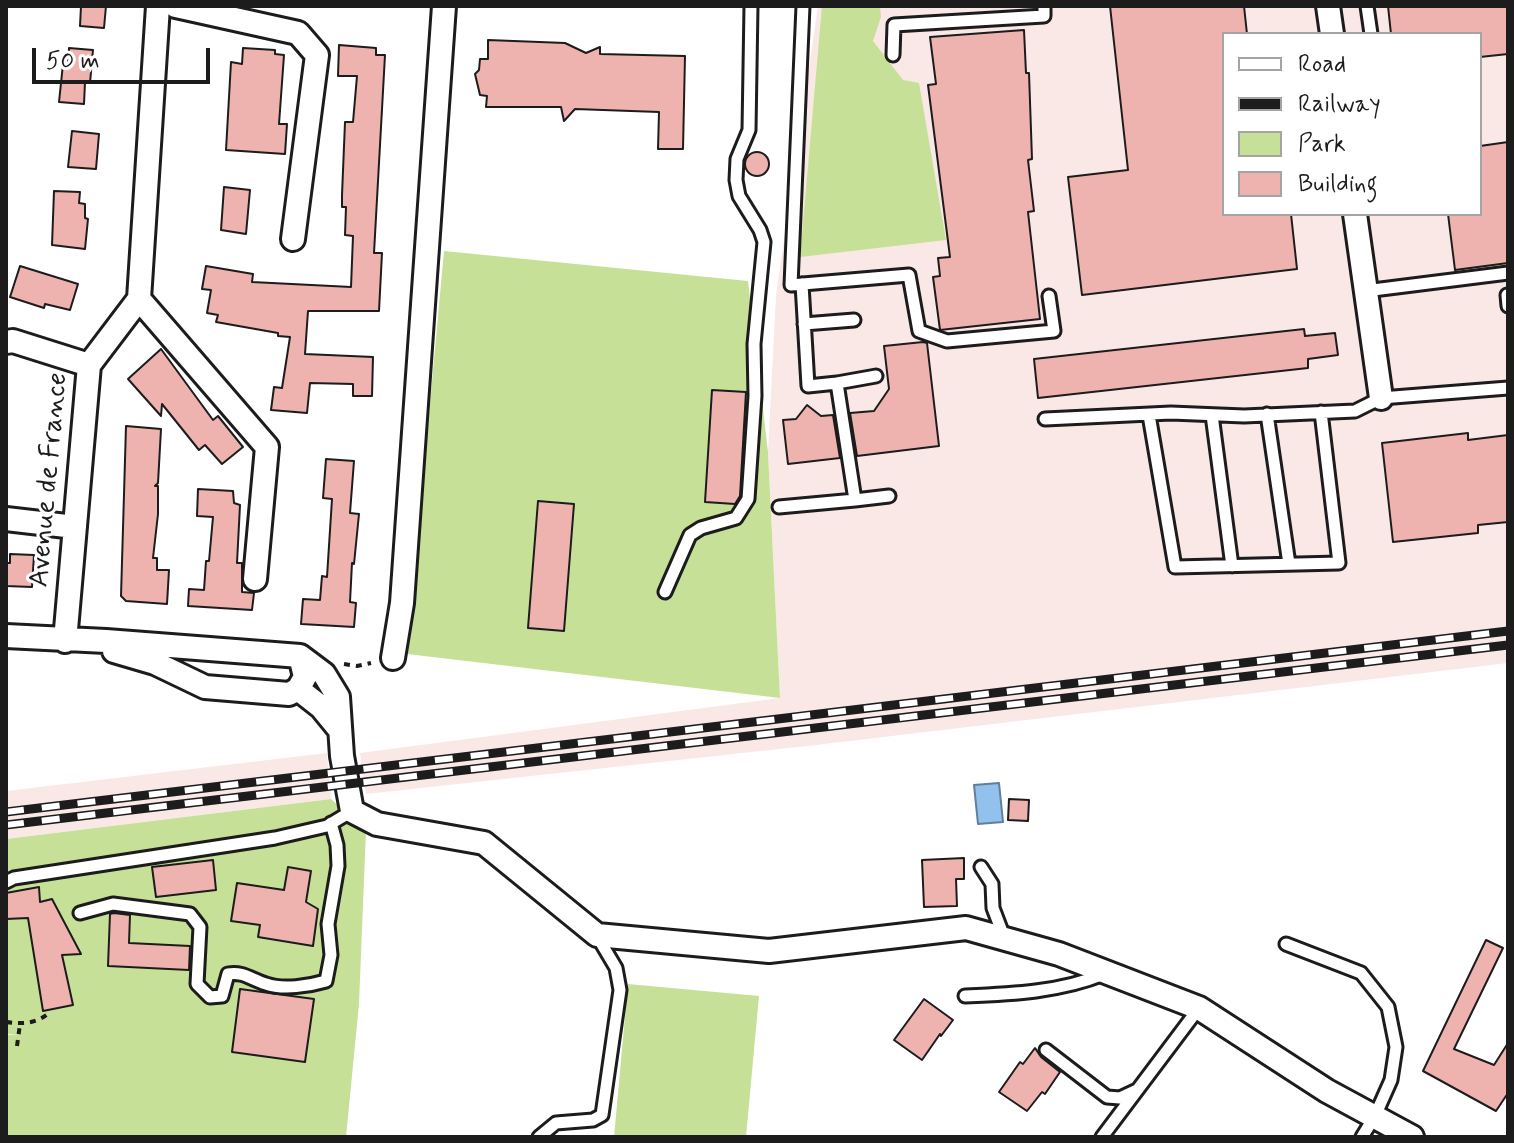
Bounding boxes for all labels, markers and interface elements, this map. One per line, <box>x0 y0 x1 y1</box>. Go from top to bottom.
scale bar <box>36 32 214 82</box>
legend <box>1222 32 1482 216</box>
text: 50 m <box>46 46 100 77</box>
text: Road <box>1298 49 1346 80</box>
text: Railway <box>1298 89 1381 120</box>
text: Park <box>1298 129 1346 160</box>
text: Building <box>1298 169 1378 200</box>
street label: Avenue de France <box>24 371 76 589</box>

